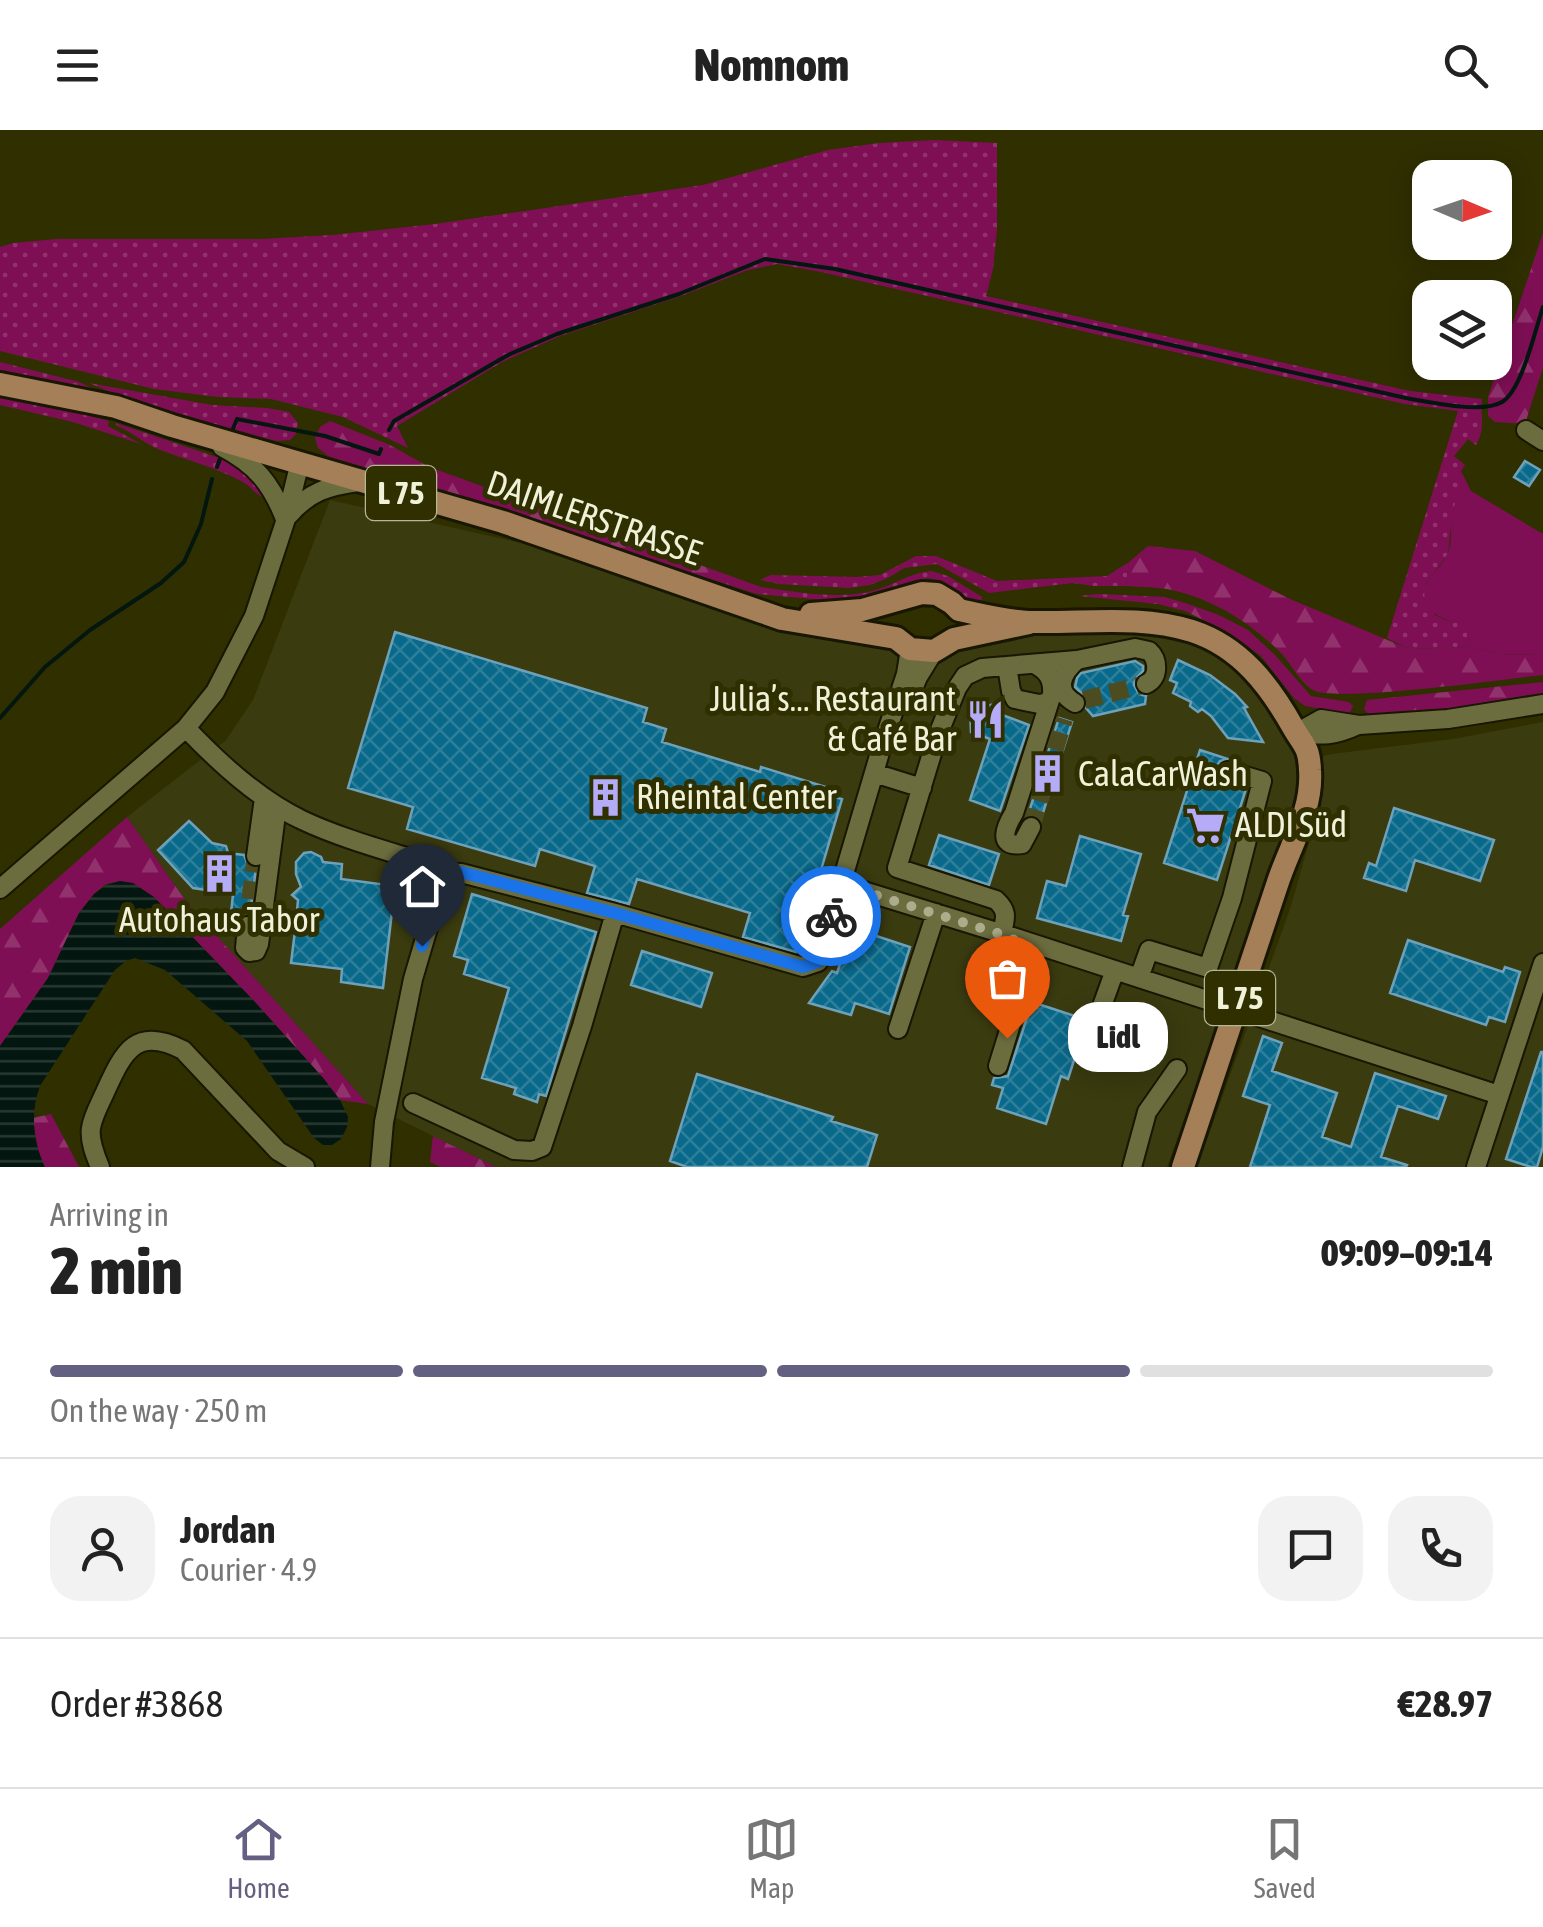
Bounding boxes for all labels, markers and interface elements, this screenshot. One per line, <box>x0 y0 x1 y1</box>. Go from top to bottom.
icon: menu <box>50 38 105 93</box>
icon: search <box>1438 38 1493 93</box>
text: Nomnom <box>694 39 849 91</box>
north arrow <box>1412 160 1512 260</box>
map controls <box>1412 160 1512 380</box>
button: layers <box>1412 280 1512 380</box>
street label: DAIMLERSTRASSE <box>482 462 707 572</box>
road number: L 75 <box>366 466 436 520</box>
place label: Julia’s… Restaurant & Café Bar <box>710 678 957 758</box>
restaurant icon: Julia’s… Restaurant & Café Bar <box>965 698 1007 740</box>
building icon: CalaCarWash <box>1027 753 1069 795</box>
place label: CalaCarWash <box>1078 753 1248 793</box>
building icon: Rheintal Center <box>585 776 627 818</box>
place label: Rheintal Center <box>636 776 837 816</box>
supermarket icon: ALDI Süd <box>1184 804 1226 846</box>
place label: ALDI Süd <box>1235 804 1347 844</box>
pin <box>380 844 465 947</box>
building icon: Autohaus Tabor <box>198 852 240 894</box>
icon: home <box>395 859 450 914</box>
courier <box>781 866 881 966</box>
icon: bike <box>804 889 859 944</box>
place label: Autohaus Tabor <box>119 899 320 939</box>
pin <box>965 936 1050 1039</box>
icon: bag <box>980 951 1035 1006</box>
road number: L 75 <box>1205 971 1275 1025</box>
callout: Lidl <box>1067 1003 1167 1073</box>
text: Lidl <box>1096 1018 1140 1055</box>
text: Arriving in <box>50 1196 169 1233</box>
text: 09:09–09:14 <box>1321 1231 1493 1274</box>
text: 2 min <box>50 1233 183 1308</box>
text: On the way · 250 m <box>50 1392 267 1429</box>
button: person <box>50 1496 155 1601</box>
button: chat <box>1258 1496 1363 1601</box>
button: phone <box>1388 1496 1493 1601</box>
text: Jordan <box>180 1508 275 1551</box>
text: Courier · 4.9 <box>180 1551 317 1588</box>
text: Order #3868 <box>50 1682 223 1725</box>
text: €28.97 <box>1398 1682 1493 1725</box>
tab: Home <box>227 1812 290 1904</box>
tab: Map <box>744 1812 799 1904</box>
tab: Saved <box>1254 1812 1316 1904</box>

